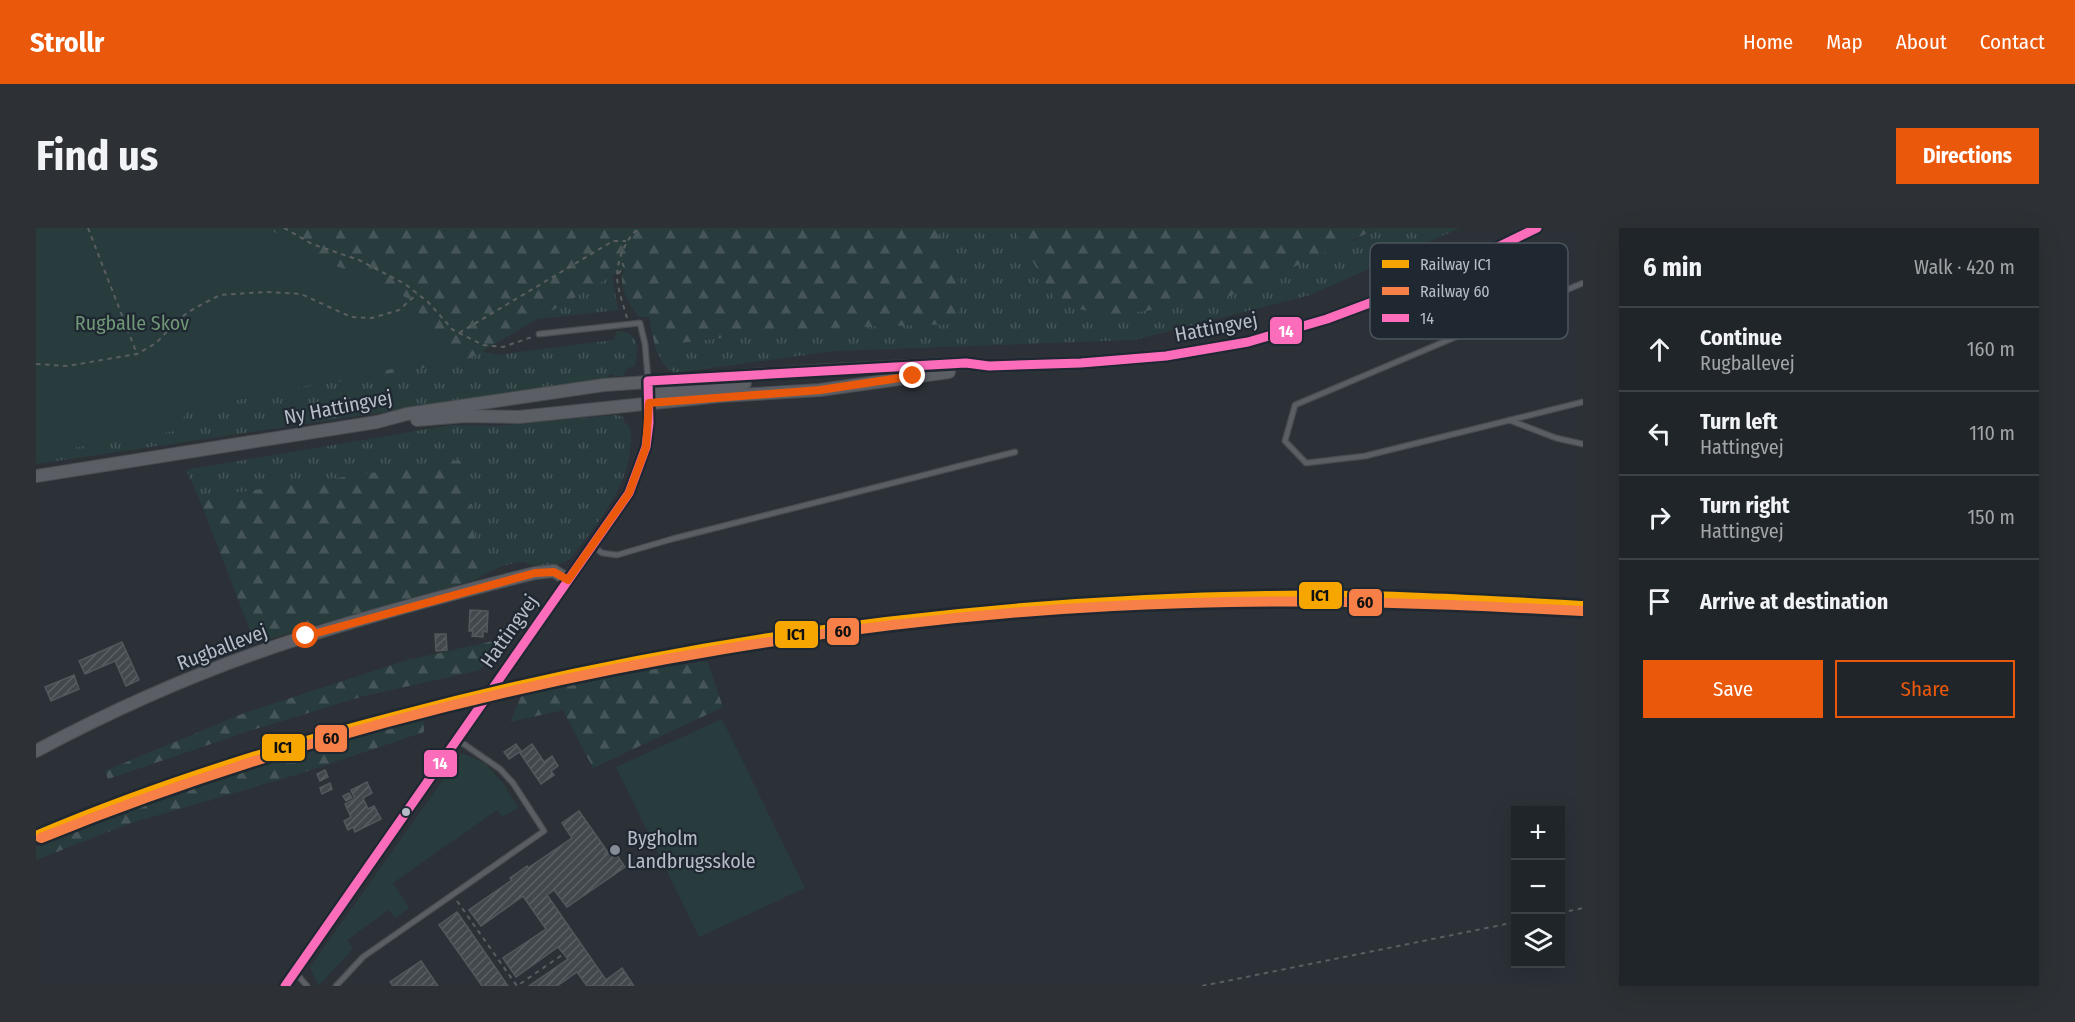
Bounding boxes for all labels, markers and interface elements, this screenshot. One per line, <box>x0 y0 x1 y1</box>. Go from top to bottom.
text: Strollr <box>30 26 104 59</box>
text: Home <box>1743 29 1793 55</box>
text: Map <box>1826 29 1863 55</box>
text: About <box>1896 29 1947 55</box>
text: Contact <box>1980 29 2045 55</box>
button: Directions <box>1896 128 2039 184</box>
text: Find us <box>36 131 158 181</box>
legend <box>1370 243 1568 339</box>
text: 6 min <box>1643 252 1702 283</box>
text: Railway IC1 <box>1420 255 1491 274</box>
text: Walk · 420 m <box>1914 255 2015 279</box>
text: Railway 60 <box>1420 282 1490 301</box>
street label: Hattingvej <box>1173 307 1259 347</box>
text: 14 <box>1420 309 1434 328</box>
park label: Rugballe Skov <box>75 311 189 335</box>
line badge: 14 <box>1269 316 1303 345</box>
text: 14 <box>1279 322 1294 341</box>
text: Continue <box>1700 324 1782 351</box>
icon: ahead <box>1643 333 1676 366</box>
text: 160 m <box>1967 337 2015 361</box>
text: Rugballevej <box>1700 351 1795 375</box>
route end <box>899 362 925 388</box>
street label: Ny Hattingvej <box>282 385 394 429</box>
text: Turn left <box>1700 408 1778 435</box>
icon: left <box>1643 417 1676 450</box>
text: 110 m <box>1969 421 2015 445</box>
text: Hattingvej <box>1700 435 1784 459</box>
text: Turn right <box>1700 492 1789 519</box>
icon: right <box>1643 501 1676 534</box>
text: 150 m <box>1968 505 2015 529</box>
text: Hattingvej <box>1700 519 1784 543</box>
line badge: IC1 <box>1298 581 1343 610</box>
icon: arrive <box>1643 585 1676 618</box>
text: IC1 <box>1311 586 1329 605</box>
line badge: 60 <box>1348 588 1383 617</box>
text: Arrive at destination <box>1700 588 1888 615</box>
street label: Hattingvej <box>475 590 543 672</box>
text: 60 <box>1356 593 1374 612</box>
line badge: 60 <box>826 617 860 646</box>
street label: Rugballevej <box>173 619 271 675</box>
line badge: IC1 <box>774 620 819 649</box>
route start <box>292 622 318 648</box>
text: 60 <box>834 622 852 641</box>
text: IC1 <box>787 625 805 644</box>
button: Save <box>1643 660 1823 718</box>
button: Share <box>1835 660 2015 718</box>
line badge: 60 <box>314 724 348 753</box>
text: 60 <box>322 729 340 748</box>
line badge: IC1 <box>261 733 306 762</box>
text: IC1 <box>274 738 292 757</box>
line badge: 14 <box>423 749 458 778</box>
text: 14 <box>433 754 448 773</box>
unlabelled marker <box>400 806 412 818</box>
map controls <box>1511 806 1565 968</box>
button: + <box>1511 806 1565 860</box>
place label: Bygholm Landbrugsskole <box>627 826 756 873</box>
marker: Bygholm Landbrugsskole <box>608 843 622 857</box>
button: − <box>1511 860 1565 914</box>
button: layers <box>1511 914 1565 968</box>

